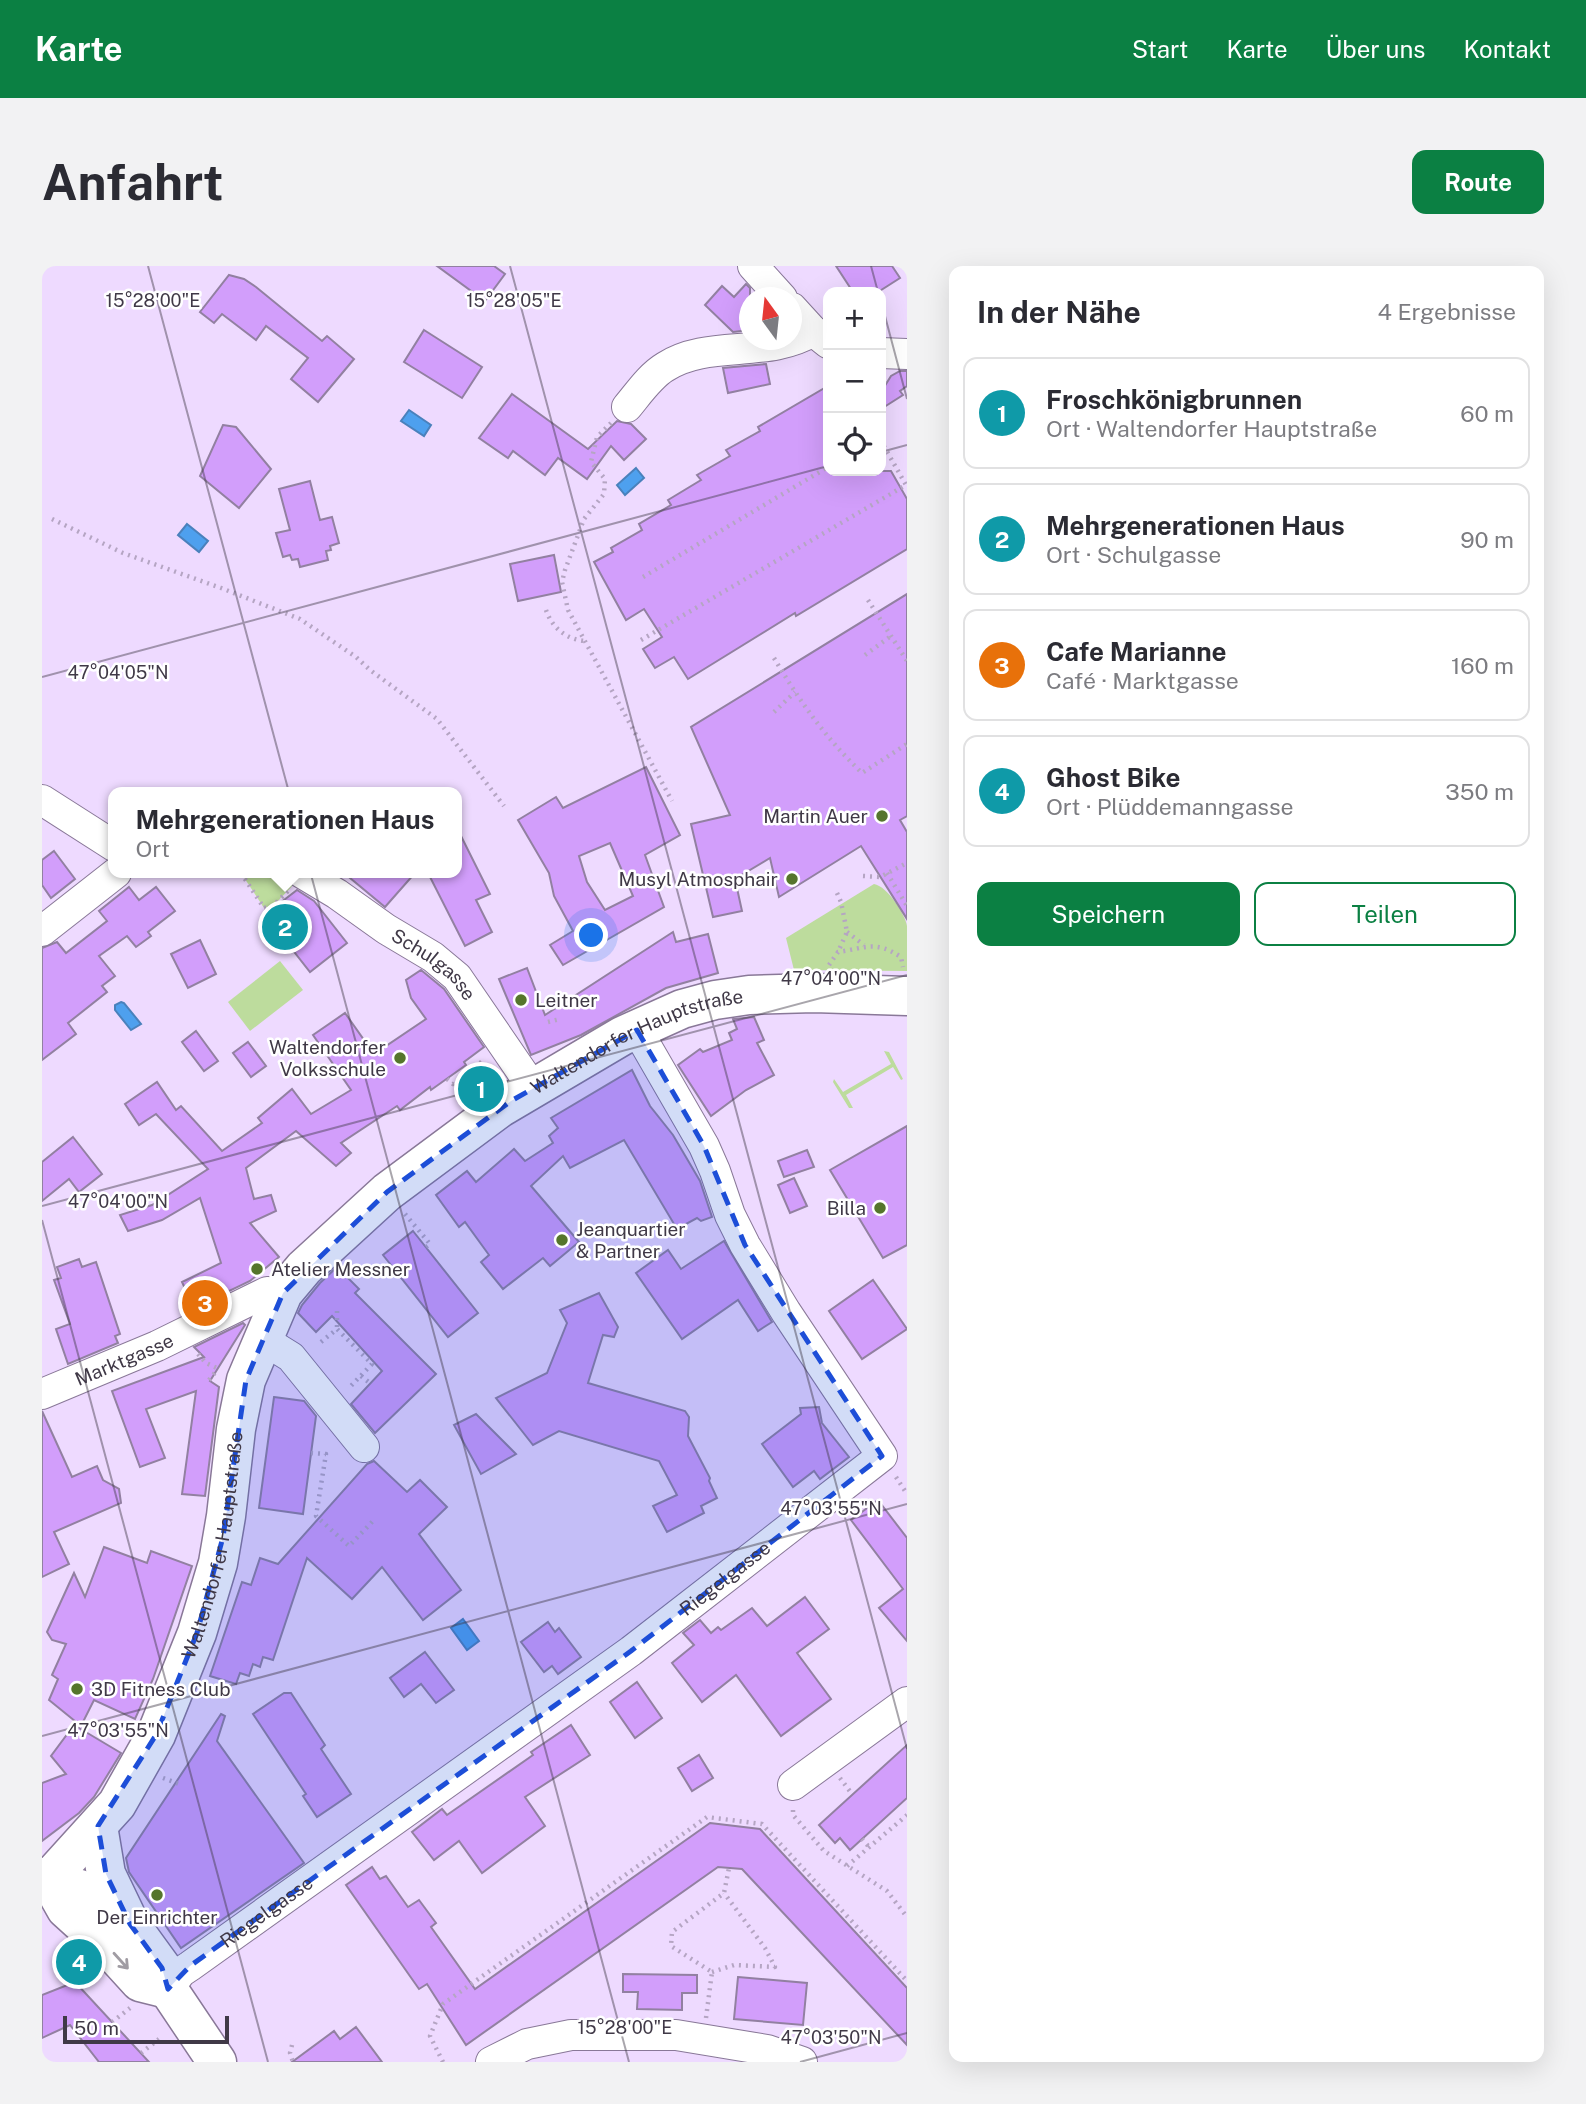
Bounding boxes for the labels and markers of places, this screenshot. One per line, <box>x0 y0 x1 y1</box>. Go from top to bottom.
place label: Martin Auer <box>763 805 868 827</box>
marker: Martin Auer <box>874 808 890 824</box>
place label: Musyl Atmosphair <box>618 868 778 890</box>
marker: Musyl Atmosphair <box>784 871 800 887</box>
pin: 2 <box>262 901 308 953</box>
place label: Leitner <box>535 989 598 1011</box>
marker: Leitner <box>513 992 529 1008</box>
place label: Waltendorfer Volksschule <box>269 1036 386 1080</box>
marker: Waltendorfer Volksschule <box>392 1050 408 1066</box>
pin: 1 <box>458 1063 504 1115</box>
place label: Billa <box>827 1197 866 1219</box>
marker: Billa <box>872 1200 888 1216</box>
place label: Jeanquartier & Partner <box>576 1218 686 1262</box>
marker: Jeanquartier & Partner <box>554 1232 570 1248</box>
place label: Atelier Messner <box>271 1258 410 1280</box>
marker: Atelier Messner <box>249 1261 265 1277</box>
pin: 3 <box>182 1277 228 1329</box>
place label: 3D Fitness Club <box>91 1678 231 1700</box>
marker: 3D Fitness Club <box>69 1681 85 1697</box>
marker: Der Einrichter <box>149 1887 165 1903</box>
place label: Der Einrichter <box>96 1906 218 1928</box>
pin: 4 <box>56 1936 102 1988</box>

